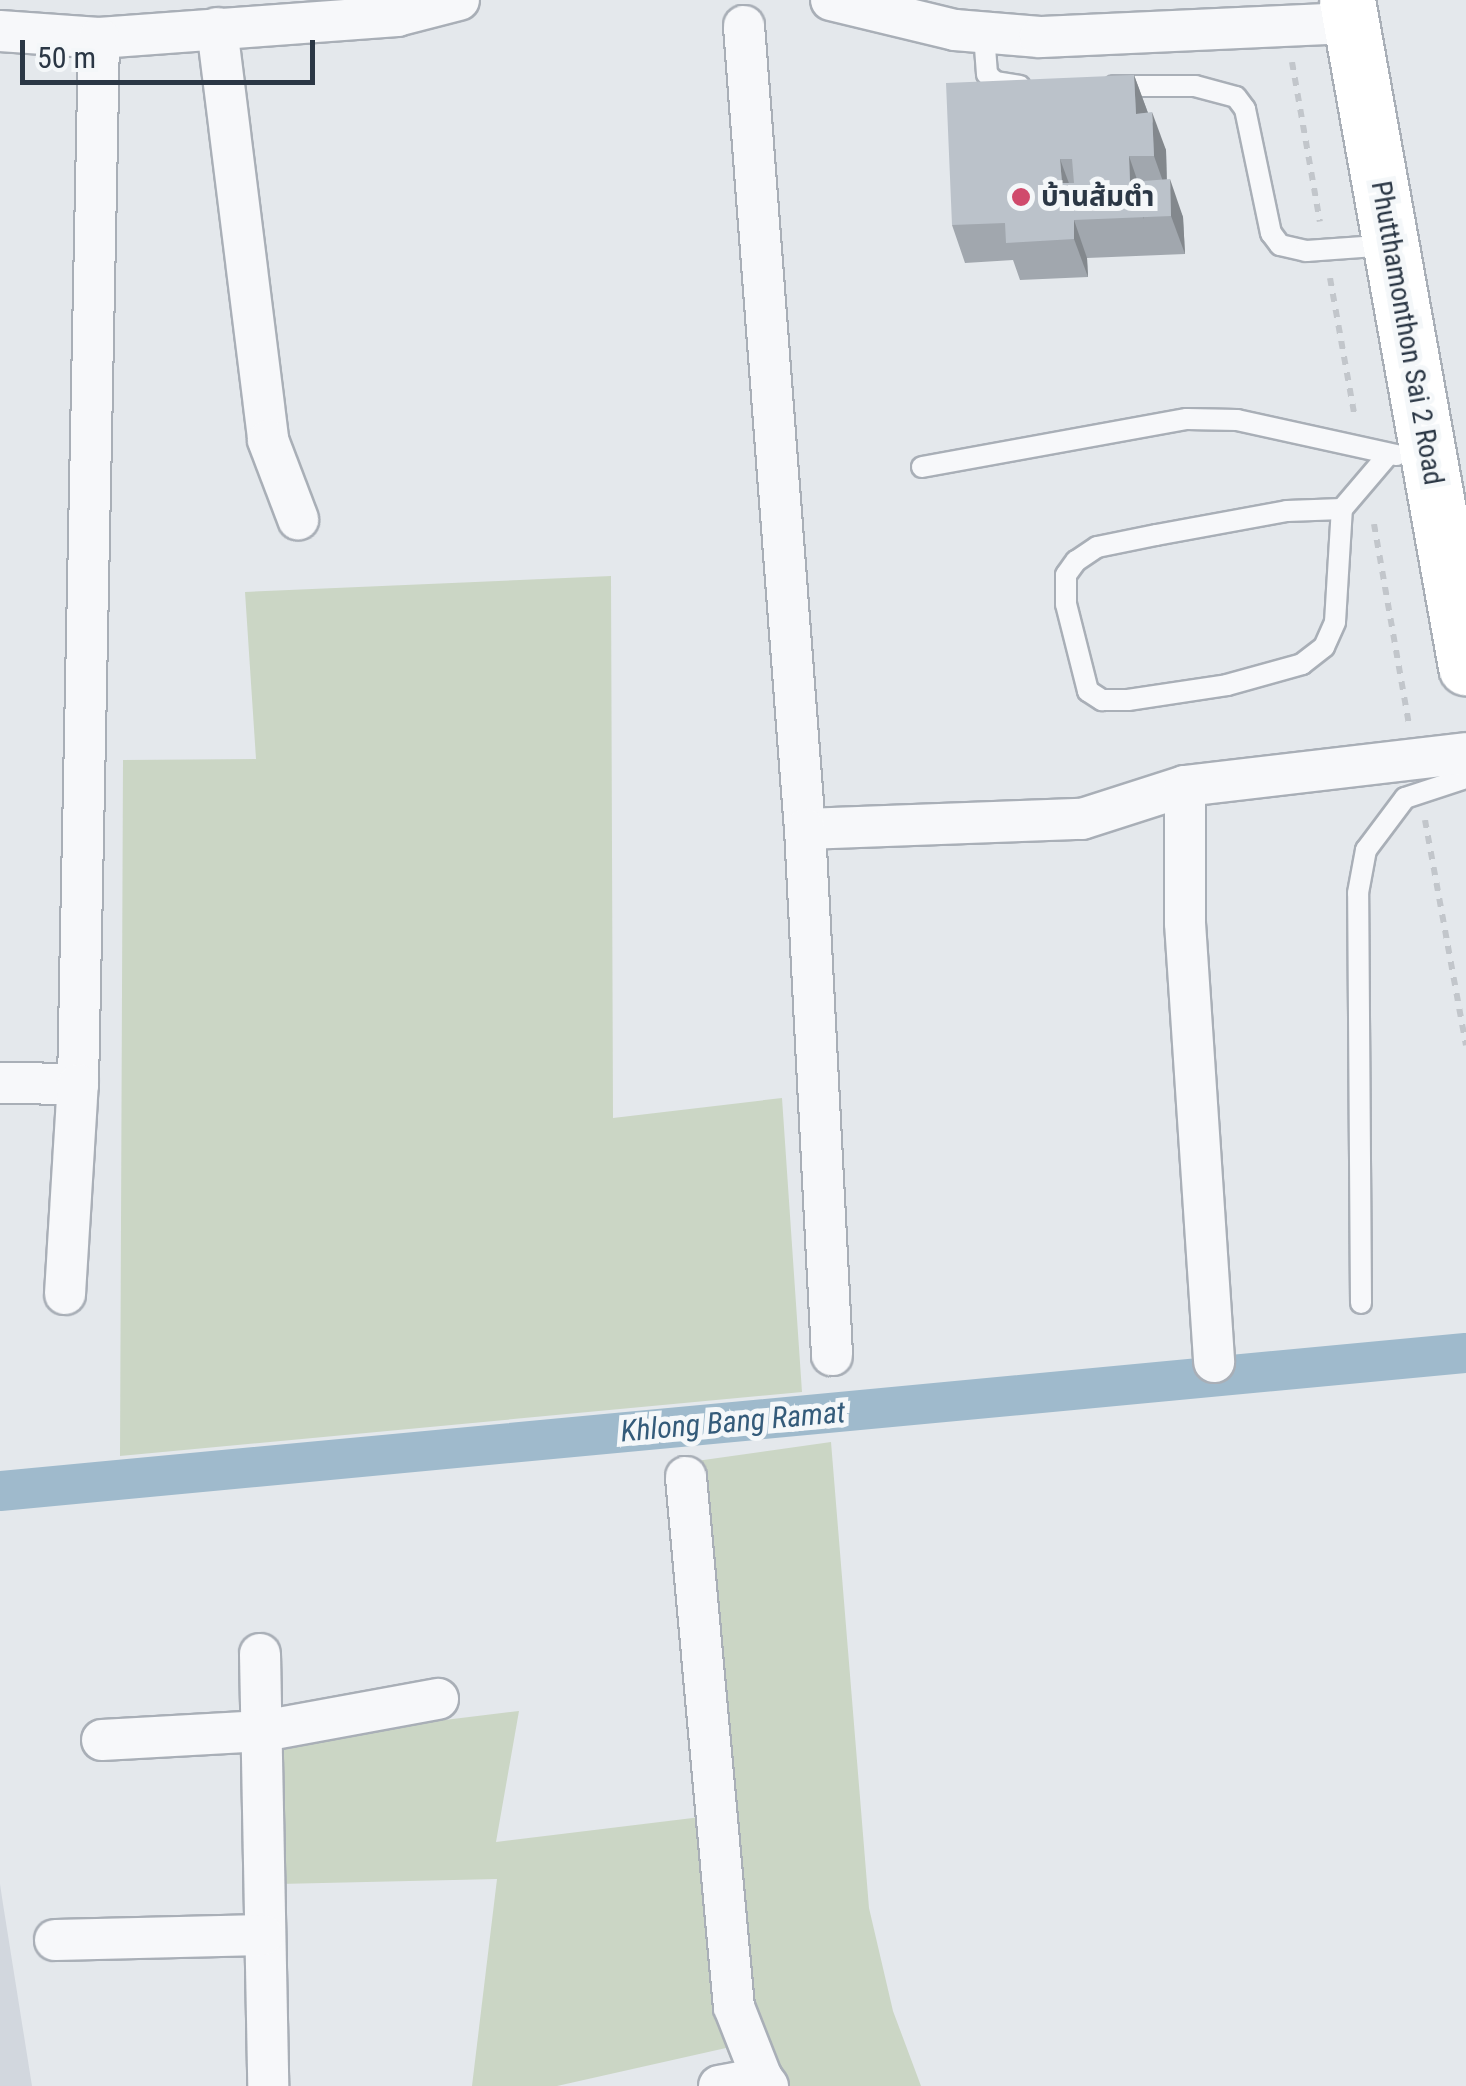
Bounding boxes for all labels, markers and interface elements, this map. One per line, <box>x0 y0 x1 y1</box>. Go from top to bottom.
scale bar <box>25 20 320 82</box>
text: 50 m <box>37 40 96 75</box>
street label: Phutthamonthon Sai 2 Road <box>1364 178 1450 488</box>
place label: บ้านส้มตำ <box>1041 180 1154 214</box>
marker: บ้านส้มตำ <box>1010 186 1032 208</box>
water label: Khlong Bang Ramat <box>619 1394 847 1450</box>

